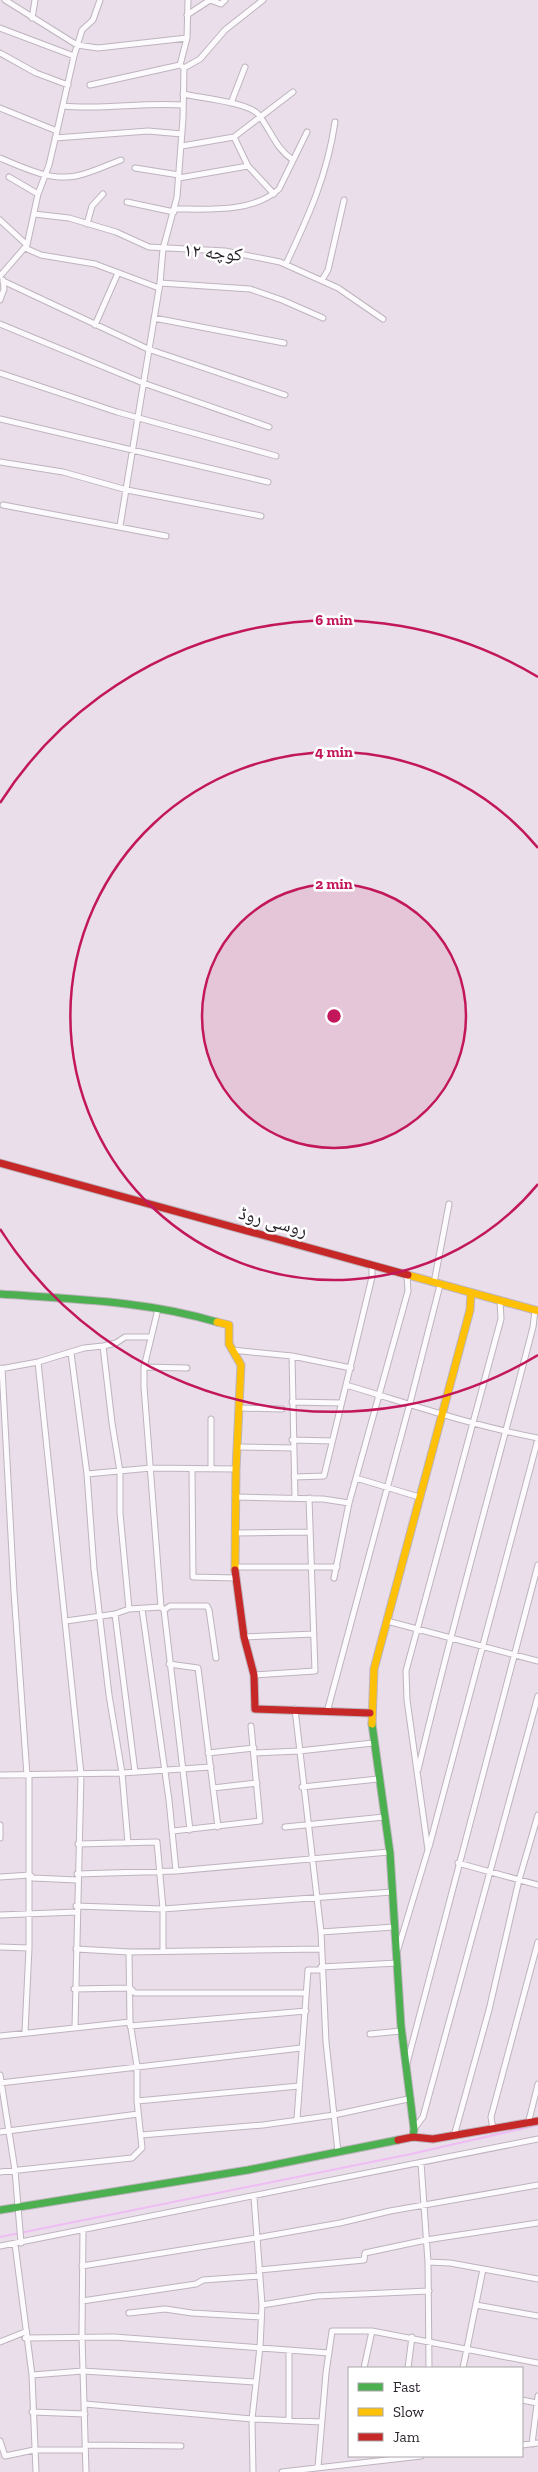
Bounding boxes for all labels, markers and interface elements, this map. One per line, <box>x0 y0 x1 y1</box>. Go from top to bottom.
street label: کوچه ۱۲ <box>183 238 243 266</box>
text: 6 min <box>315 611 353 629</box>
text: 4 min <box>315 743 353 761</box>
text: 2 min <box>315 875 353 893</box>
centre of rings <box>325 1007 343 1025</box>
street label: روسی روڈ <box>236 1201 310 1241</box>
legend <box>348 2367 523 2457</box>
text: Fast <box>393 2378 421 2396</box>
text: Slow <box>393 2403 425 2421</box>
text: Jam <box>393 2428 420 2446</box>

